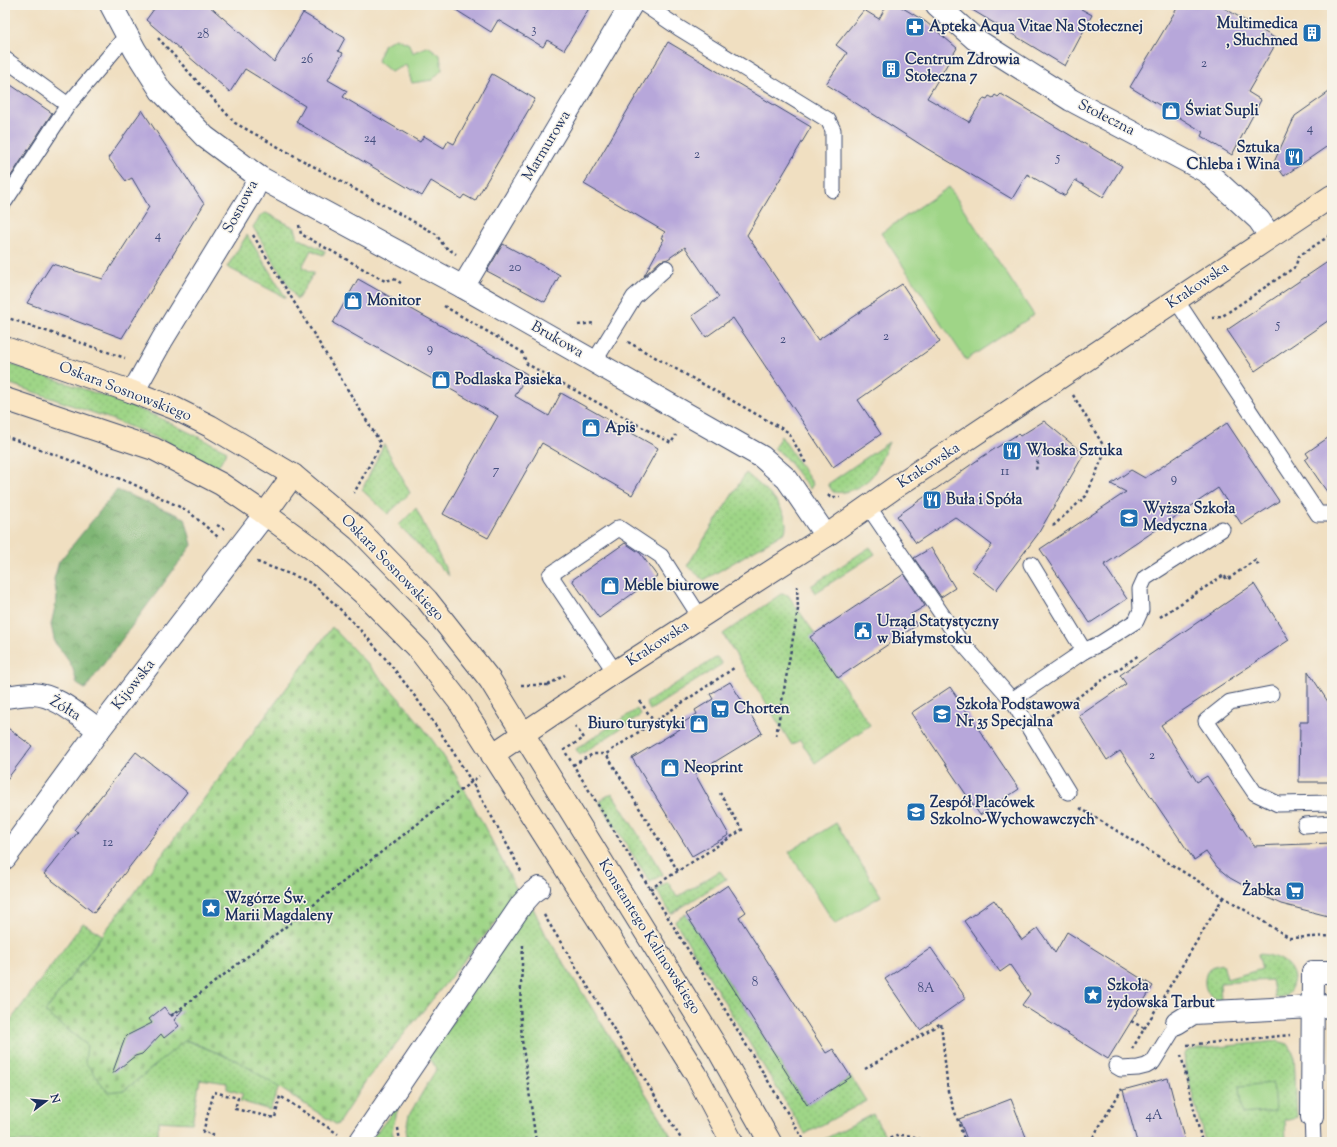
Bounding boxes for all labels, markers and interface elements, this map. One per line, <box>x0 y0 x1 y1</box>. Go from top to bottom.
place label: Multimedica , Słuchmed <box>1217 14 1299 52</box>
pharmacy icon: Apteka Aqua Vitae Na Stołecznej <box>904 16 926 38</box>
place label: Apteka Aqua Vitae Na Stołecznej <box>929 17 1143 38</box>
house number: 3 <box>531 21 537 39</box>
building icon: Multimedica , Słuchmed <box>1301 22 1323 44</box>
house number: 28 <box>197 26 209 44</box>
place label: Centrum Zdrowia Stołeczna 7 <box>905 50 1020 88</box>
house number: 26 <box>301 51 313 69</box>
house number: 2 <box>1201 55 1207 73</box>
building icon: Centrum Zdrowia Stołeczna 7 <box>880 58 902 80</box>
street label: Stołeczna <box>1074 95 1138 141</box>
place label: Świat Supli <box>1185 99 1260 122</box>
shop icon: Świat Supli <box>1160 100 1182 122</box>
street label: Marmurowa <box>518 107 576 185</box>
house number: 4 <box>1307 120 1314 138</box>
house number: 24 <box>364 130 377 148</box>
place label: Sztuka Chleba i Wina <box>1187 138 1280 176</box>
house number: 2 <box>694 146 700 164</box>
restaurant icon: Sztuka Chleba i Wina <box>1283 146 1305 168</box>
house number: 5 <box>1055 149 1061 167</box>
street label: Sosnowa <box>218 177 264 237</box>
house number: 4 <box>155 227 162 245</box>
street label: Krakowska <box>1163 257 1233 315</box>
house number: 20 <box>509 259 522 277</box>
shop icon: Monitor <box>342 290 364 312</box>
place label: Monitor <box>367 291 421 312</box>
house number: 5 <box>1275 316 1281 334</box>
street label: Brukowa <box>527 317 587 364</box>
house number: 2 <box>883 328 889 346</box>
house number: 2 <box>780 331 786 349</box>
house number: 9 <box>427 340 433 358</box>
street label: Oskara Sosnowskiego <box>56 357 194 427</box>
shop icon: Podlaska Pasieka <box>430 369 452 391</box>
place label: Podlaska Pasieka <box>455 370 562 391</box>
shop icon: Apis <box>580 417 602 439</box>
place label: Apis <box>605 418 636 439</box>
street label: Krakowska <box>894 438 965 494</box>
restaurant icon: Włoska Sztuka <box>1001 440 1023 462</box>
place label: Włoska Sztuka <box>1026 441 1123 462</box>
house number: 7 <box>493 462 500 480</box>
house number: 11 <box>1001 463 1010 481</box>
house number: 9 <box>1171 470 1177 488</box>
restaurant icon: Buła i Spóła <box>921 489 943 511</box>
place label: Buła i Spóła <box>946 490 1022 511</box>
place label: Wyższa Szkoła Medyczna <box>1143 499 1235 537</box>
school or university icon: Wyższa Szkoła Medyczna <box>1118 507 1140 529</box>
street label: Oskara Sosnowskiego <box>336 510 448 626</box>
shop icon: Meble biurowe <box>599 575 621 597</box>
place label: Meble biurowe <box>624 576 719 597</box>
place label: Urząd Statystyczny w Białymstoku <box>877 612 999 650</box>
street label: Krakowska <box>623 616 694 672</box>
public building icon: Urząd Statystyczny w Białymstoku <box>852 620 874 642</box>
street label: Kijowska <box>107 655 161 715</box>
street label: Żółta <box>45 691 85 727</box>
place label: Szkoła Podstawowa Nr 35 Specjalna <box>956 695 1080 733</box>
supermarket icon: Chorten <box>709 698 731 720</box>
place label: Chorten <box>734 699 790 720</box>
school or university icon: Szkoła Podstawowa Nr 35 Specjalna <box>931 703 953 725</box>
shop icon: Biuro turystyki <box>688 713 710 735</box>
place label: Biuro turystyki <box>588 714 686 735</box>
house number: 2 <box>1149 747 1155 765</box>
shop icon: Neoprint <box>659 757 681 779</box>
place label: Neoprint <box>684 758 744 779</box>
place label: Zespół Placówek Szkolno-Wychowawczych <box>930 793 1095 831</box>
school or university icon: Zespół Placówek Szkolno-Wychowawczych <box>905 801 927 823</box>
house number: 12 <box>103 834 113 852</box>
street label: Konstantego Kalinowskiego <box>593 855 705 1019</box>
place label: Żabka <box>1243 879 1281 902</box>
supermarket icon: Żabka <box>1284 880 1306 902</box>
place label: Wzgórze Św. Marii Magdaleny <box>225 887 333 927</box>
place icon: Wzgórze Św. Marii Magdaleny <box>200 897 222 919</box>
house number: 8 <box>752 974 758 992</box>
place label: Szkoła żydowska Tarbut <box>1107 976 1216 1014</box>
house number: 8A <box>918 980 935 998</box>
place icon: Szkoła żydowska Tarbut <box>1082 984 1104 1006</box>
north arrow <box>26 1081 66 1121</box>
text: N <box>45 1091 64 1105</box>
house number: 4A <box>1145 1107 1163 1125</box>

